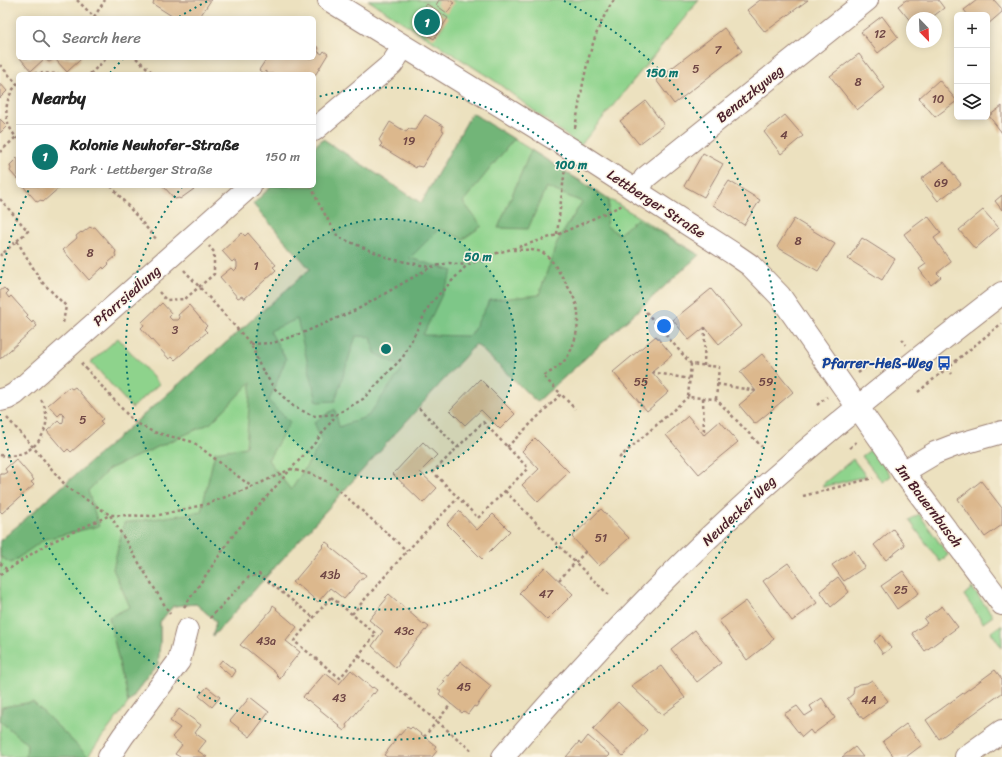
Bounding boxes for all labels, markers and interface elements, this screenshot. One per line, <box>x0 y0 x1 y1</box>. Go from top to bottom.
pin: 1 <box>414 7 440 37</box>
north arrow <box>906 12 942 48</box>
map controls <box>954 12 990 120</box>
button: + <box>954 12 990 48</box>
search box <box>16 16 316 60</box>
house number: 12 <box>874 23 886 45</box>
text: Search here <box>62 25 141 51</box>
icon: search <box>30 27 52 49</box>
house number: 7 <box>715 39 723 61</box>
button: − <box>954 48 990 84</box>
house number: 5 <box>692 58 700 80</box>
street label: Benatzkyweg <box>710 59 790 129</box>
text: 150 m <box>646 62 679 84</box>
house number: 8 <box>854 71 862 93</box>
text: Nearby <box>32 83 86 113</box>
button: layers <box>954 84 990 120</box>
house number: 10 <box>932 88 945 110</box>
house number: 4 <box>780 124 788 146</box>
house number: 19 <box>403 130 415 152</box>
text: Kolonie Neuhofer-Straße <box>70 132 239 158</box>
text: 1 <box>42 145 48 168</box>
text: 150 m <box>265 145 300 168</box>
text: 100 m <box>555 154 588 176</box>
text: Park · Lettberger Straße <box>70 158 212 181</box>
street label: Lettberger Straße <box>602 163 710 245</box>
house number: 69 <box>934 172 948 194</box>
house number: 8 <box>794 230 802 252</box>
house number: 8 <box>86 242 94 264</box>
text: 50 m <box>464 246 492 268</box>
house number: 1 <box>253 255 259 277</box>
street label: Pfarrsiedlung <box>87 259 167 333</box>
your location <box>654 316 674 336</box>
house number: 3 <box>172 319 179 341</box>
centre of rings <box>379 342 393 356</box>
place label: Pfarrer-Heß-Weg <box>822 351 934 376</box>
bus stop icon: Pfarrer-Heß-Weg <box>936 355 952 371</box>
house number: 55 <box>634 371 648 393</box>
house number: 59 <box>759 371 773 393</box>
house number: 5 <box>79 409 87 431</box>
street label: Im Bauernbusch <box>889 458 969 553</box>
street label: Neudecker Weg <box>696 470 782 552</box>
house number: 51 <box>595 527 607 549</box>
house number: 43b <box>320 564 341 586</box>
house number: 25 <box>894 579 908 601</box>
house number: 47 <box>539 583 554 605</box>
house number: 43c <box>394 620 414 642</box>
house number: 43a <box>256 630 276 652</box>
house number: 45 <box>457 676 471 698</box>
house number: 43 <box>332 687 346 709</box>
house number: 4A <box>861 689 877 711</box>

